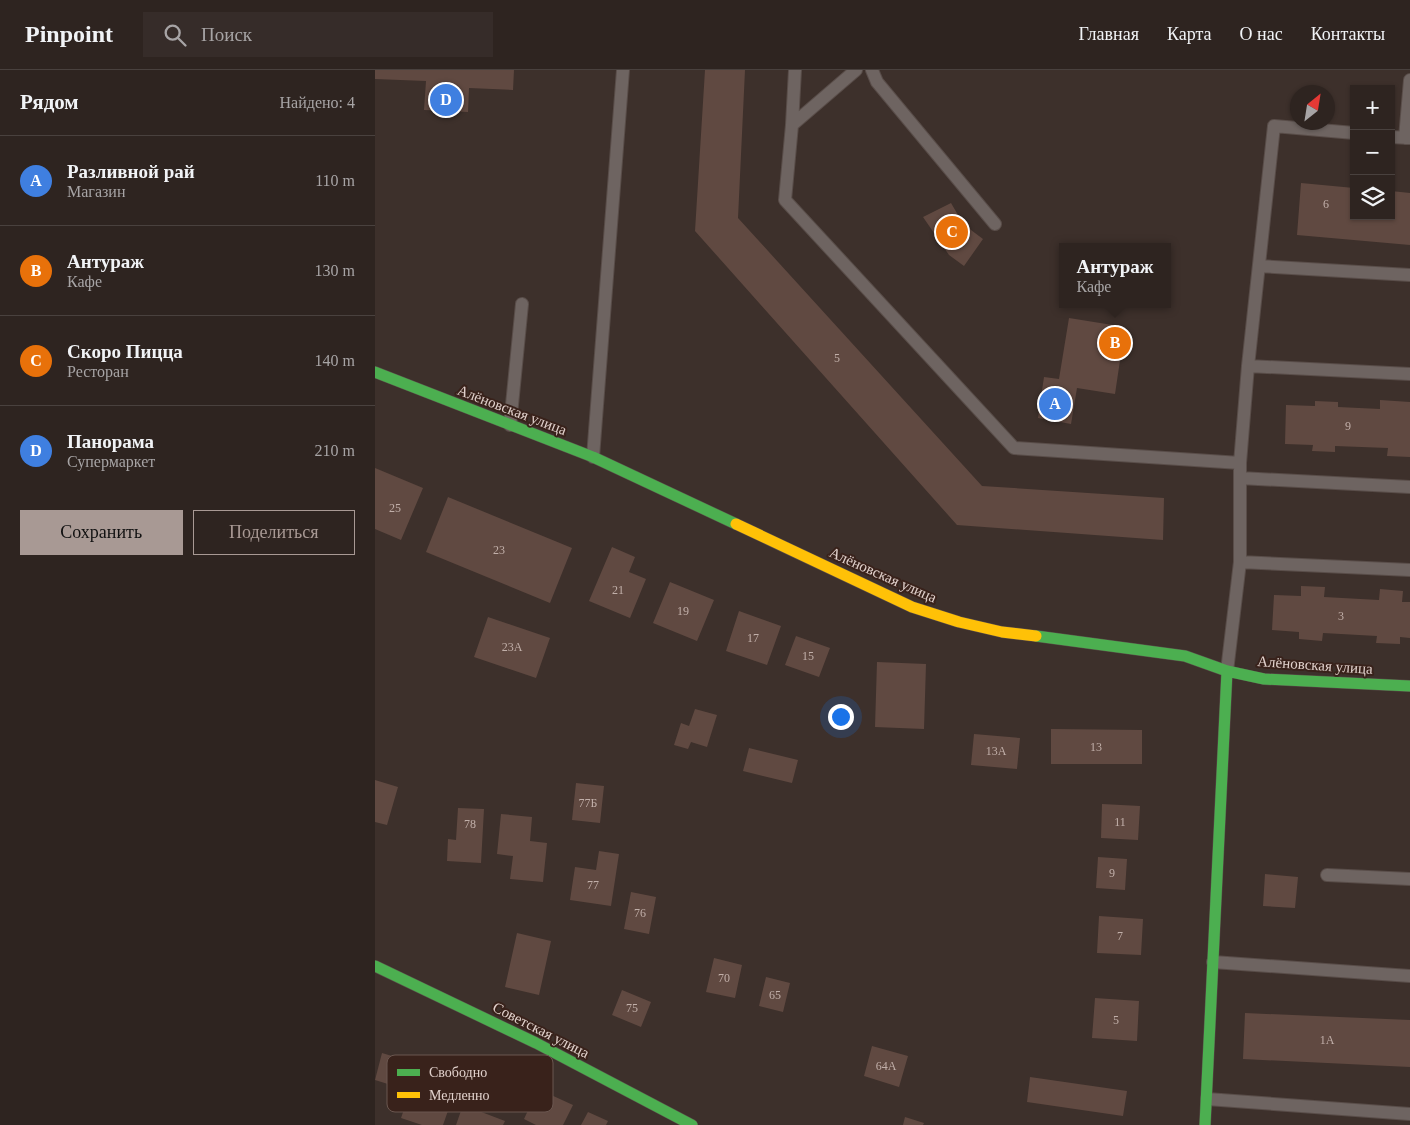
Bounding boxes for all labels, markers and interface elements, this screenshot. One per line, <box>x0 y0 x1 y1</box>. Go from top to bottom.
search box <box>143 12 493 57</box>
text: Pinpoint <box>25 21 113 47</box>
icon: search <box>161 21 189 49</box>
text: Поиск <box>201 24 252 45</box>
text: Главная <box>1079 24 1139 44</box>
text: Карта <box>1167 24 1212 44</box>
text: О нас <box>1240 24 1283 44</box>
text: Контакты <box>1311 24 1385 44</box>
pin: D <box>430 81 462 119</box>
north arrow <box>1290 85 1335 130</box>
map controls <box>1350 85 1395 220</box>
button: + <box>1350 85 1395 130</box>
text: Рядом <box>20 90 79 114</box>
text: Найдено: 4 <box>280 94 355 111</box>
button: − <box>1350 130 1395 175</box>
text: Разливной рай <box>67 161 195 182</box>
text: A <box>30 172 42 189</box>
text: 110 m <box>315 172 355 189</box>
button: layers <box>1350 175 1395 220</box>
text: Магазин <box>67 183 125 200</box>
house number: 6 <box>1323 197 1329 211</box>
pin: C <box>936 213 968 251</box>
popup <box>1059 243 1171 308</box>
text: Антураж <box>67 251 144 272</box>
text: Антураж <box>1076 256 1154 277</box>
text: B <box>31 262 41 279</box>
text: 130 m <box>315 262 355 279</box>
text: Кафе <box>67 273 102 290</box>
text: Кафе <box>1076 278 1111 295</box>
pin: B <box>1099 324 1131 362</box>
text: Скоро Пицца <box>67 341 183 362</box>
house number: 5 <box>834 351 840 365</box>
text: C <box>30 352 42 369</box>
text: 140 m <box>315 352 355 369</box>
text: Ресторан <box>67 363 129 380</box>
street label: Алёновская улица <box>455 382 569 438</box>
pin: A <box>1039 385 1071 423</box>
house number: 9 <box>1345 419 1351 433</box>
text: Панорама <box>67 431 154 452</box>
text: D <box>30 442 42 459</box>
text: 210 m <box>315 442 355 459</box>
text: Супермаркет <box>67 453 155 470</box>
house number: 25 <box>389 501 401 515</box>
button: Сохранить <box>20 510 183 555</box>
button: Поделиться <box>193 510 355 555</box>
house number: 23 <box>493 543 505 557</box>
street label: Алёновская улица <box>827 544 939 606</box>
house number: 21 <box>612 583 624 597</box>
house number: 19 <box>677 604 689 618</box>
house number: 3 <box>1338 609 1344 623</box>
house number: 17 <box>747 631 759 645</box>
house number: 23А <box>502 640 523 654</box>
house number: 15 <box>802 649 814 663</box>
street label: Алёновская улица <box>1257 653 1374 677</box>
your location <box>828 704 854 730</box>
house number: 13 <box>1090 740 1102 754</box>
house number: 13А <box>986 744 1007 758</box>
house number: 77Б <box>579 796 598 810</box>
house number: 11 <box>1114 815 1126 829</box>
house number: 78 <box>464 817 476 831</box>
house number: 9 <box>1109 866 1115 880</box>
house number: 77 <box>587 878 599 892</box>
house number: 76 <box>634 906 646 920</box>
house number: 7 <box>1117 929 1123 943</box>
house number: 70 <box>718 971 730 985</box>
house number: 65 <box>769 988 781 1002</box>
street label: Советская улица <box>490 999 592 1061</box>
house number: 75 <box>626 1001 638 1015</box>
house number: 5 <box>1113 1013 1119 1027</box>
house number: 1А <box>1320 1033 1335 1047</box>
legend <box>387 1055 553 1112</box>
house number: 64А <box>876 1059 897 1073</box>
text: Свободно <box>429 1065 487 1080</box>
text: Медленно <box>429 1088 490 1103</box>

